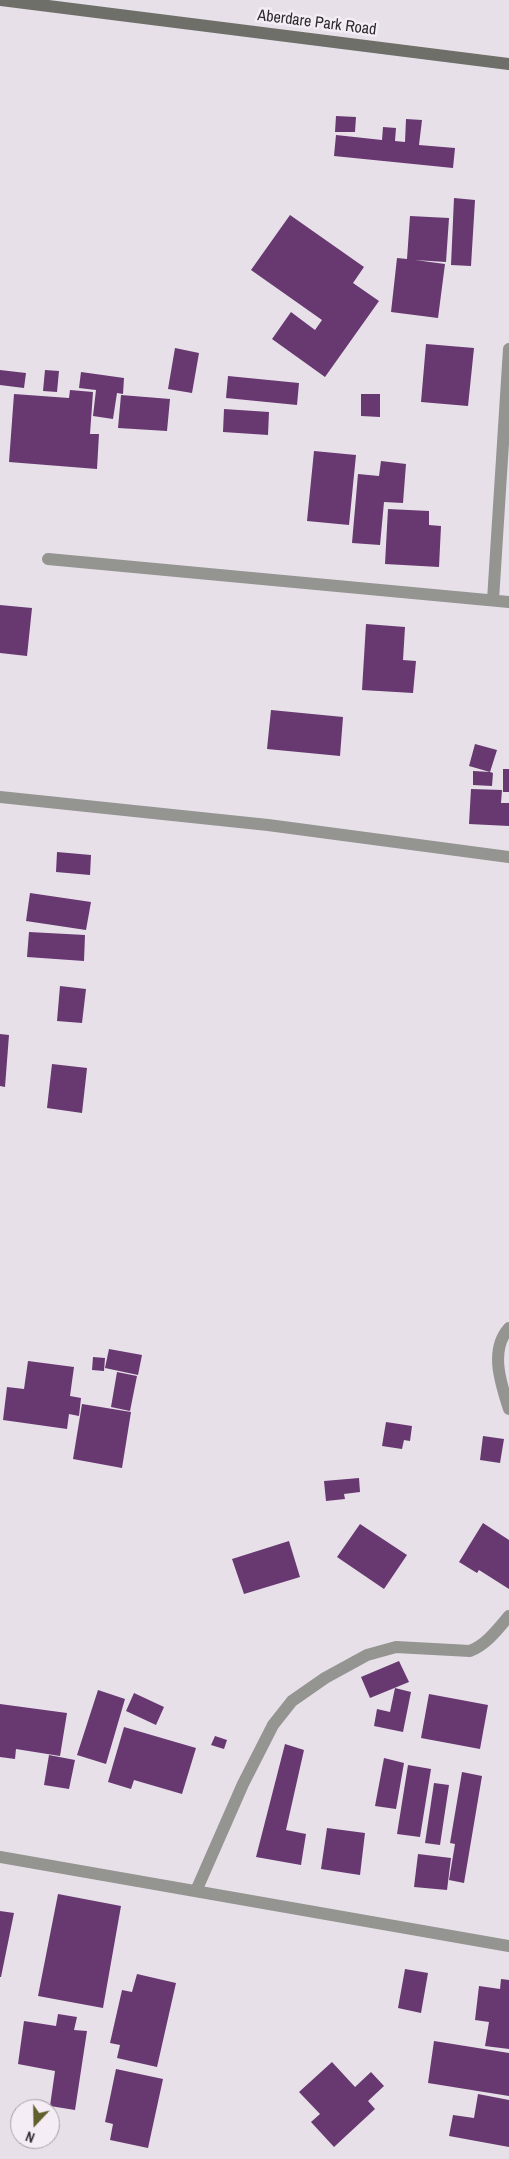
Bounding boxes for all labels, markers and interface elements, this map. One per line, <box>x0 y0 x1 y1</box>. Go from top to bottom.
street label: Aberdare Park Road <box>256 6 378 40</box>
north arrow <box>10 2099 60 2149</box>
text: N <box>23 2127 37 2147</box>

